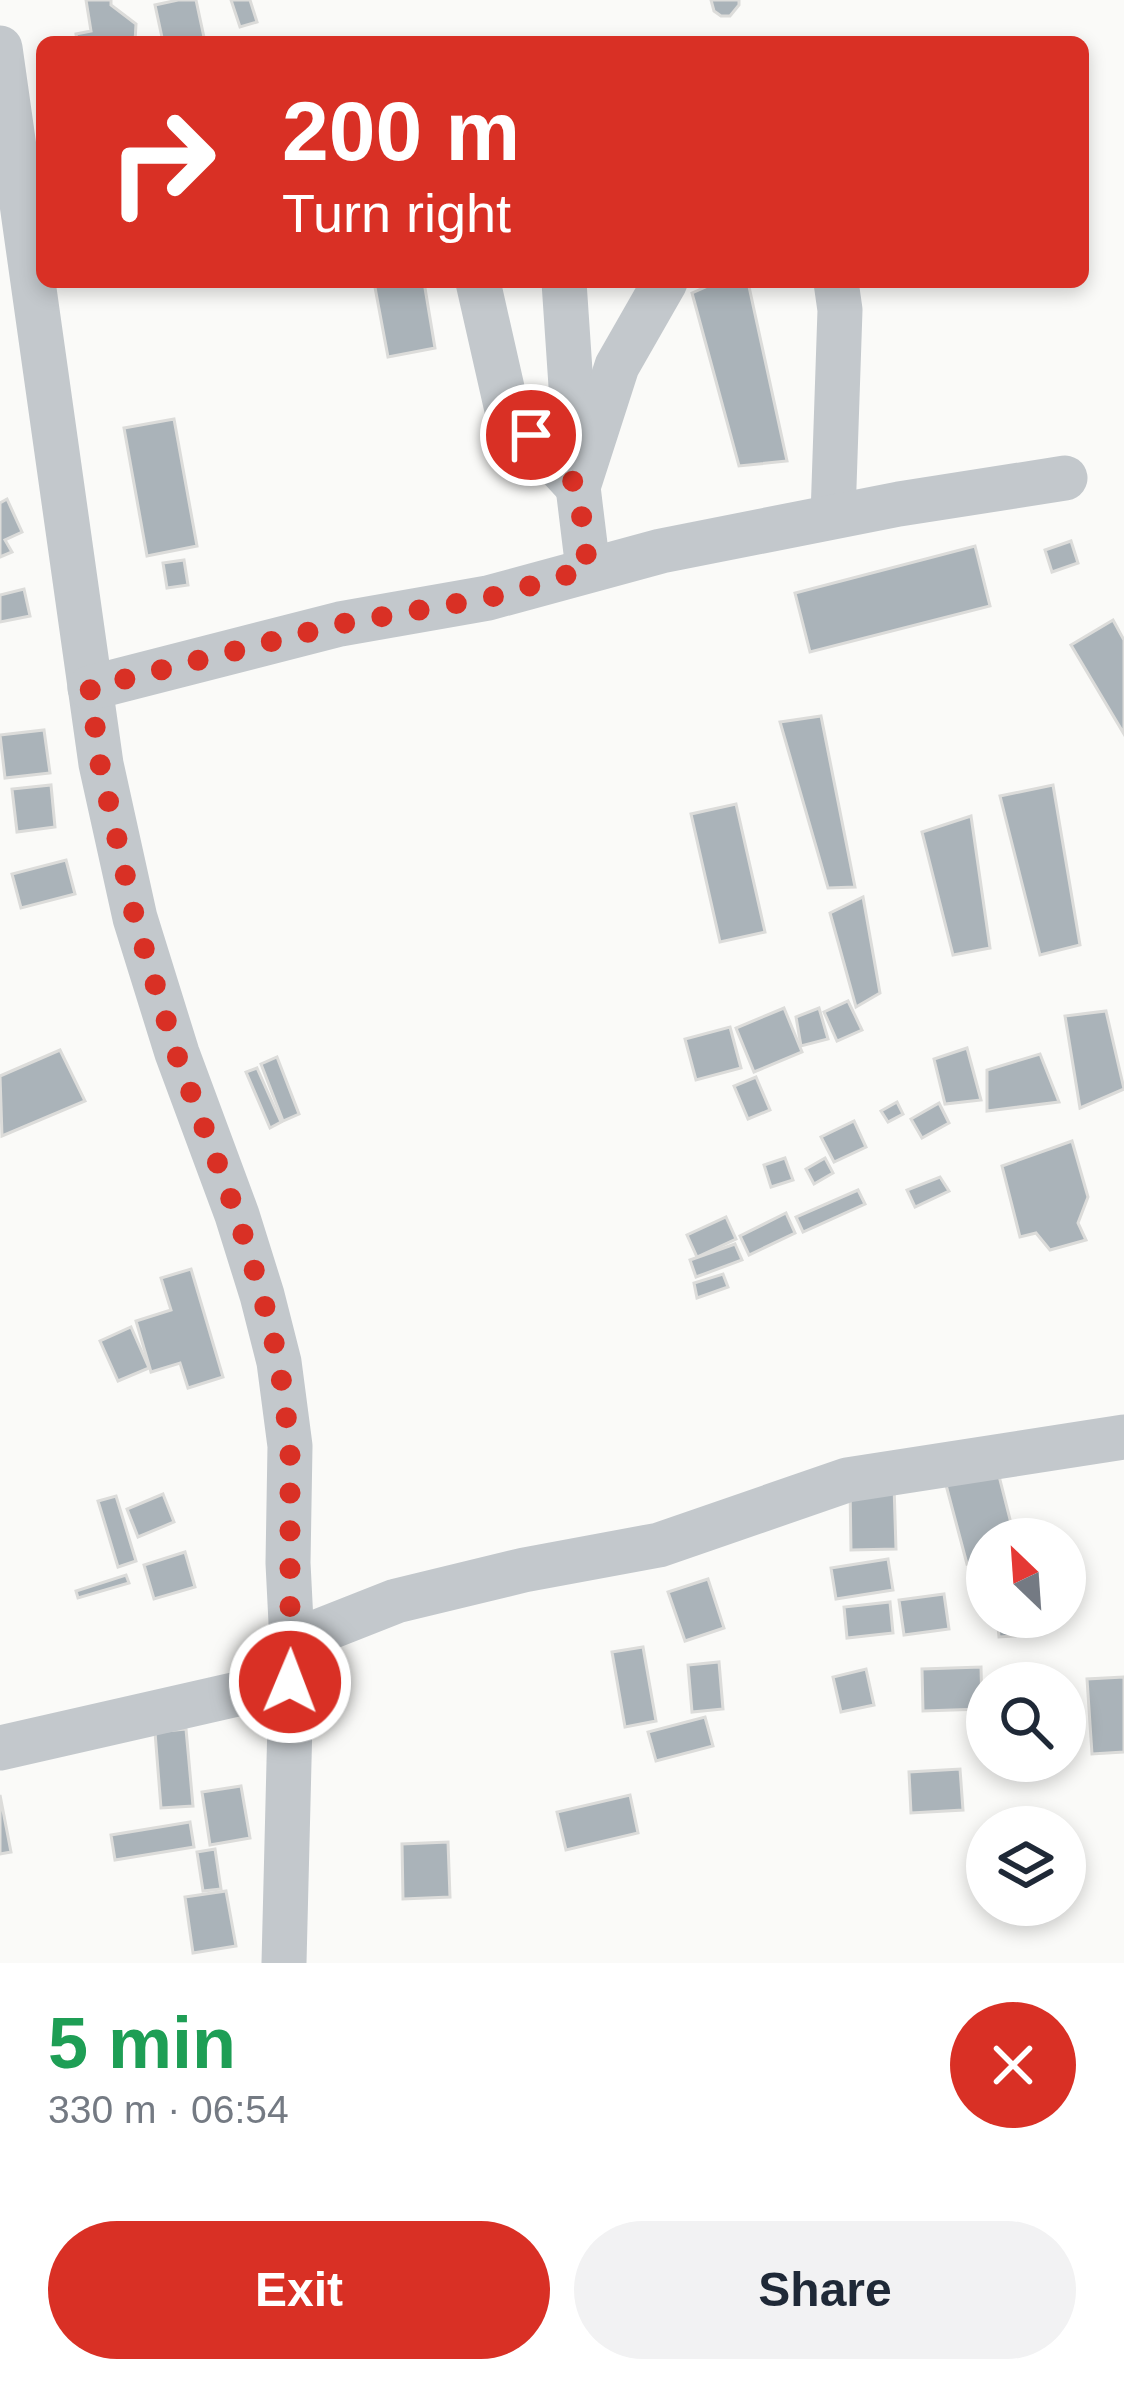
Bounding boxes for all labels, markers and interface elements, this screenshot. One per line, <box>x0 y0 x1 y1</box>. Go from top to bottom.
icon: right <box>84 84 240 240</box>
text: 200 m <box>282 84 520 178</box>
text: Turn right <box>282 183 511 243</box>
pin <box>480 384 582 486</box>
icon: arrive <box>498 402 564 468</box>
north arrow <box>966 1518 1086 1638</box>
map controls <box>966 1518 1086 1926</box>
position arrow <box>227 1619 353 1745</box>
button: search <box>966 1662 1086 1782</box>
button: layers <box>966 1806 1086 1926</box>
button: close <box>950 2002 1076 2128</box>
text: 5 min <box>48 2003 236 2083</box>
text: 330 m · 06:54 <box>48 2088 289 2131</box>
button: Exit <box>48 2221 550 2359</box>
button: Share <box>574 2221 1076 2359</box>

